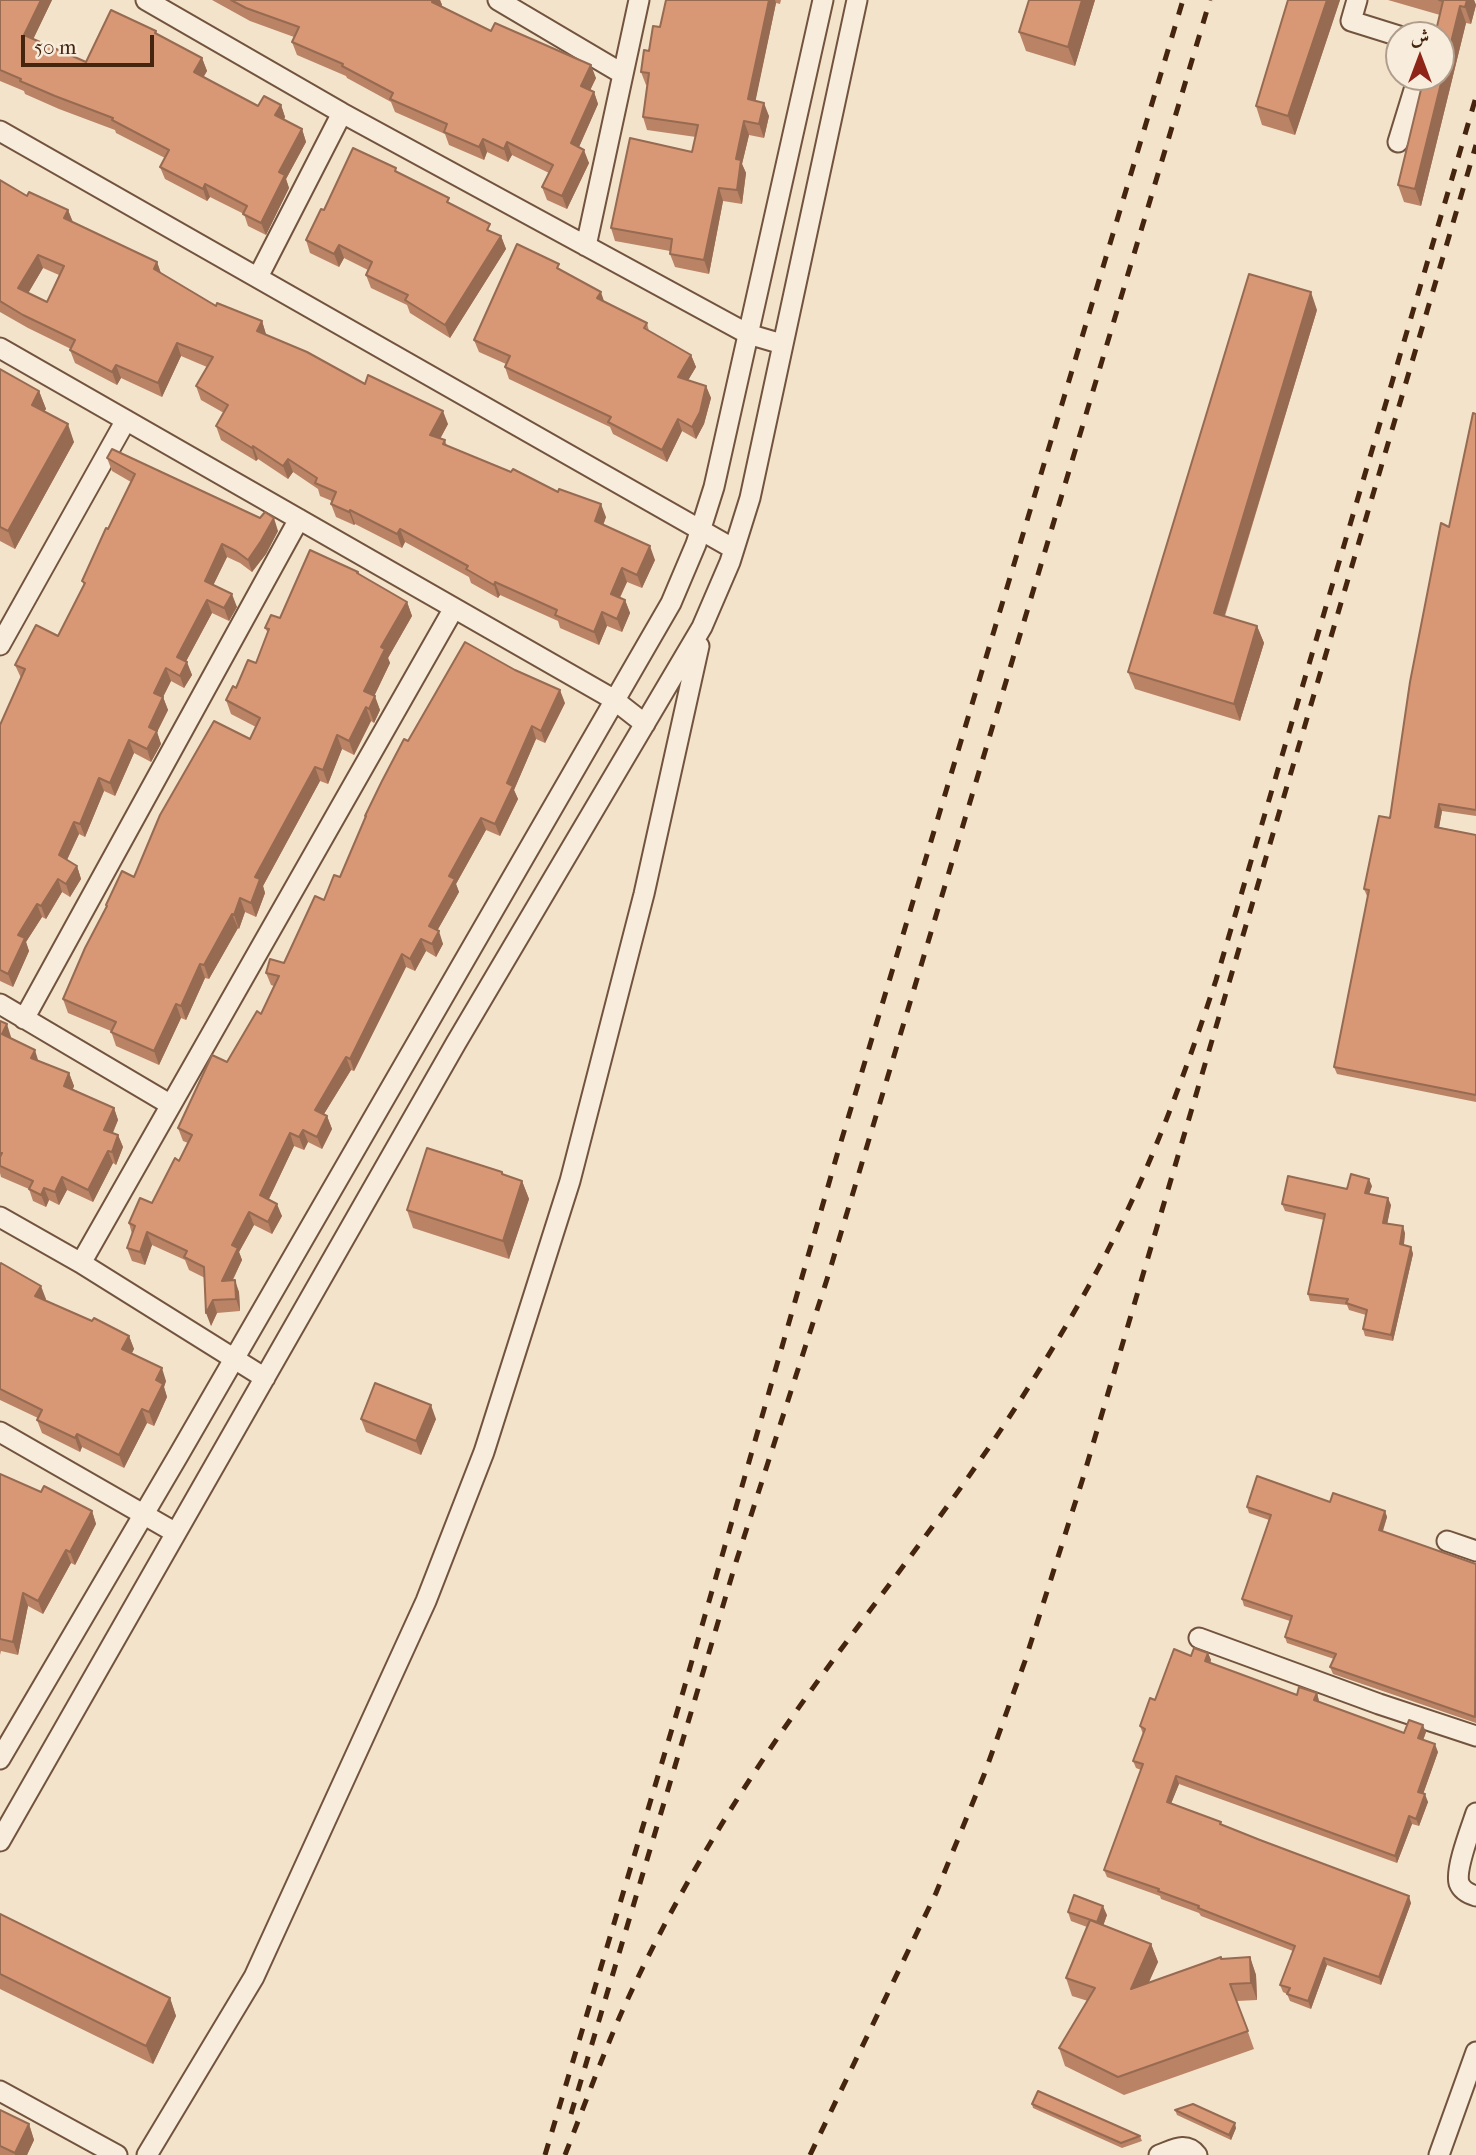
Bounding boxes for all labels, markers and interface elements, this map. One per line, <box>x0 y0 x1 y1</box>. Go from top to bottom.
scale bar <box>24 21 158 65</box>
north arrow <box>1385 21 1455 91</box>
text: ش <box>1411 26 1429 48</box>
text: 50 m <box>34 35 77 59</box>

